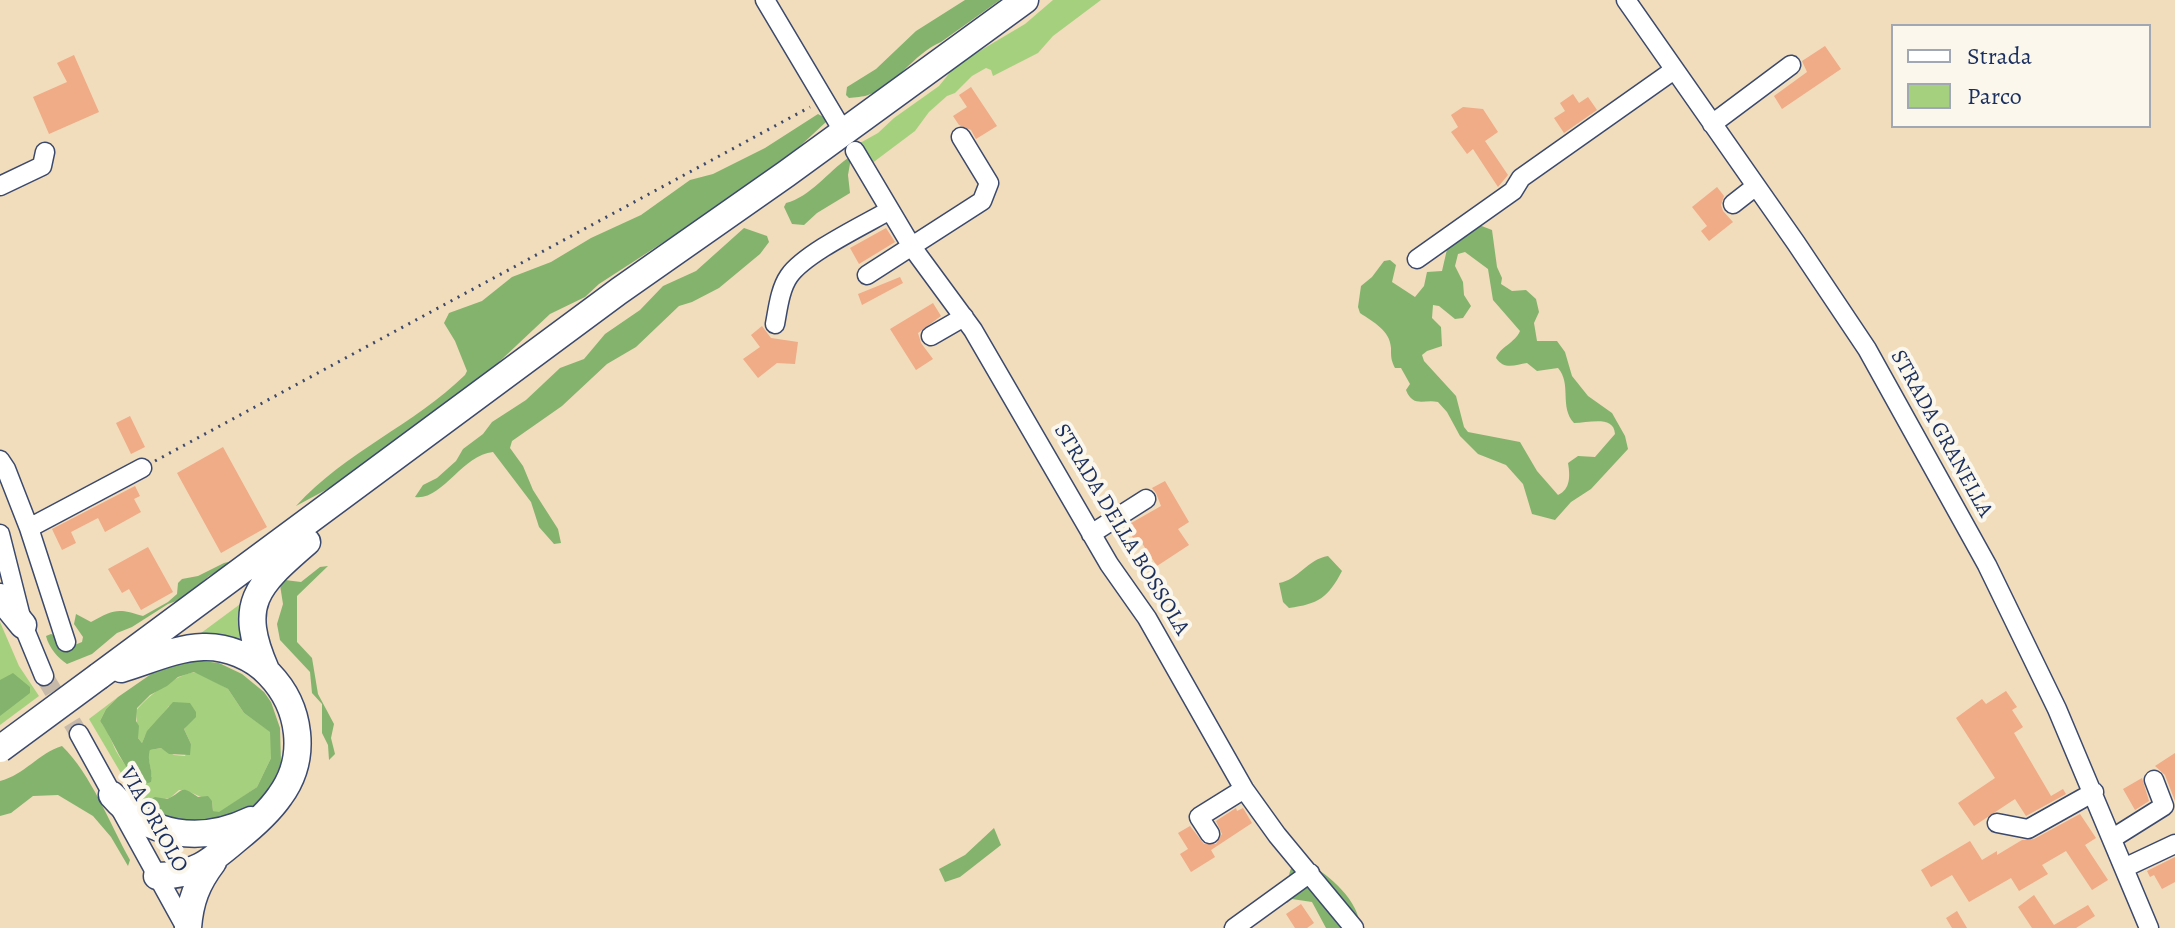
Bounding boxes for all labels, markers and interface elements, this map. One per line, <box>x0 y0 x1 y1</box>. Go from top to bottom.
legend <box>1891 24 2151 128</box>
text: Strada <box>1967 40 2032 72</box>
text: Parco <box>1967 80 2022 112</box>
street label: STRADA GRANELLA <box>1884 346 1998 522</box>
street label: STRADA DELLA BOSSOLA <box>1047 420 1195 640</box>
street label: VIA ORIOLO <box>113 763 193 877</box>

